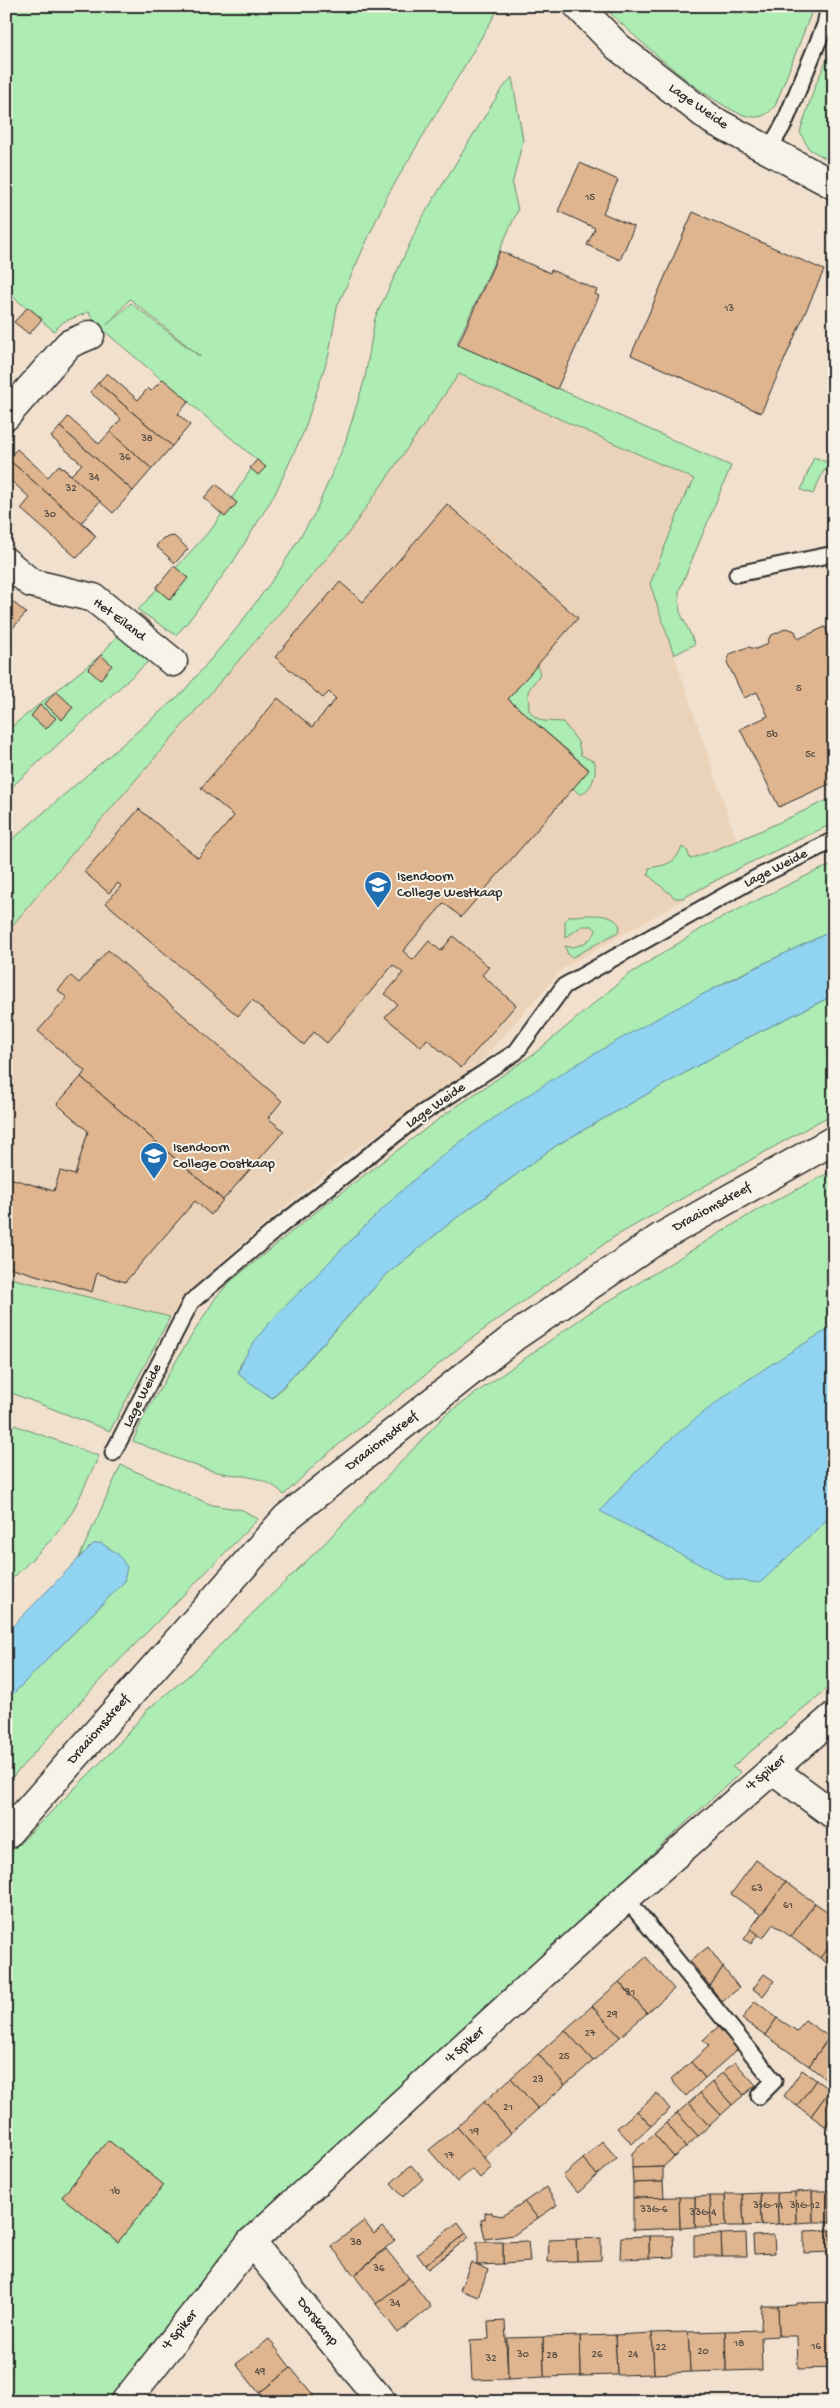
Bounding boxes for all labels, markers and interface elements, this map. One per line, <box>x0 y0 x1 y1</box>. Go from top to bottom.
street label: Lage Weide <box>665 80 732 134</box>
house number: 15 <box>584 192 595 204</box>
house number: 13 <box>723 303 734 315</box>
house number: 38 <box>140 433 153 445</box>
house number: 36 <box>118 452 131 464</box>
house number: 34 <box>88 472 100 484</box>
house number: 32 <box>64 483 77 495</box>
house number: 30 <box>43 509 56 521</box>
street label: Het Eiland <box>89 595 150 646</box>
house number: 5 <box>796 683 802 695</box>
house number: 5b <box>766 729 778 741</box>
house number: 5c <box>805 749 816 761</box>
street label: Lage Weide <box>741 845 811 892</box>
place label: Isendoorn College Westkaap <box>397 869 503 902</box>
school or university icon: Isendoorn College Westkaap <box>363 870 393 909</box>
street label: Lage Weide <box>403 1079 470 1133</box>
place label: Isendoorn College Oostkaap <box>173 1140 275 1173</box>
school or university icon: Isendoorn College Oostkaap <box>139 1141 169 1180</box>
street label: Draaiomsdreef <box>669 1179 756 1237</box>
street label: Lage Weide <box>120 1361 167 1431</box>
street label: Draaiomsdreef <box>342 1407 423 1476</box>
street label: Draaiomsdreef <box>63 1690 135 1769</box>
street label: 't Spiker <box>743 1751 790 1796</box>
house number: 63 <box>751 1883 763 1895</box>
house number: 61 <box>783 1900 793 1912</box>
house number: 31 <box>624 1987 635 1999</box>
house number: 29 <box>607 2009 618 2021</box>
street label: 't Spiker <box>442 2023 489 2068</box>
house number: 27 <box>584 2028 596 2040</box>
house number: 25 <box>558 2051 570 2063</box>
house number: 23 <box>532 2074 544 2086</box>
house number: 21 <box>503 2102 513 2114</box>
house number: 19 <box>468 2126 479 2138</box>
house number: 17 <box>443 2150 454 2162</box>
house number: 1b <box>109 2186 120 2198</box>
house number: 31G-14 <box>752 2200 784 2212</box>
house number: 31G-12 <box>789 2200 821 2212</box>
house number: 33G-6 <box>639 2204 668 2216</box>
house number: 33G-4 <box>688 2207 717 2219</box>
house number: 38 <box>349 2237 362 2249</box>
house number: 36 <box>372 2263 385 2275</box>
street label: Dorskamp <box>292 2294 342 2350</box>
house number: 34 <box>389 2298 401 2310</box>
street label: 't Spiker <box>158 2306 202 2355</box>
house number: 18 <box>733 2338 744 2350</box>
house number: 16 <box>810 2341 821 2353</box>
house number: 22 <box>656 2342 667 2354</box>
house number: 20 <box>697 2346 709 2358</box>
house number: 30 <box>516 2349 529 2361</box>
house number: 26 <box>592 2349 603 2361</box>
house number: 24 <box>628 2349 639 2361</box>
house number: 28 <box>546 2350 558 2362</box>
house number: 32 <box>484 2353 497 2365</box>
house number: 49 <box>255 2366 266 2378</box>

